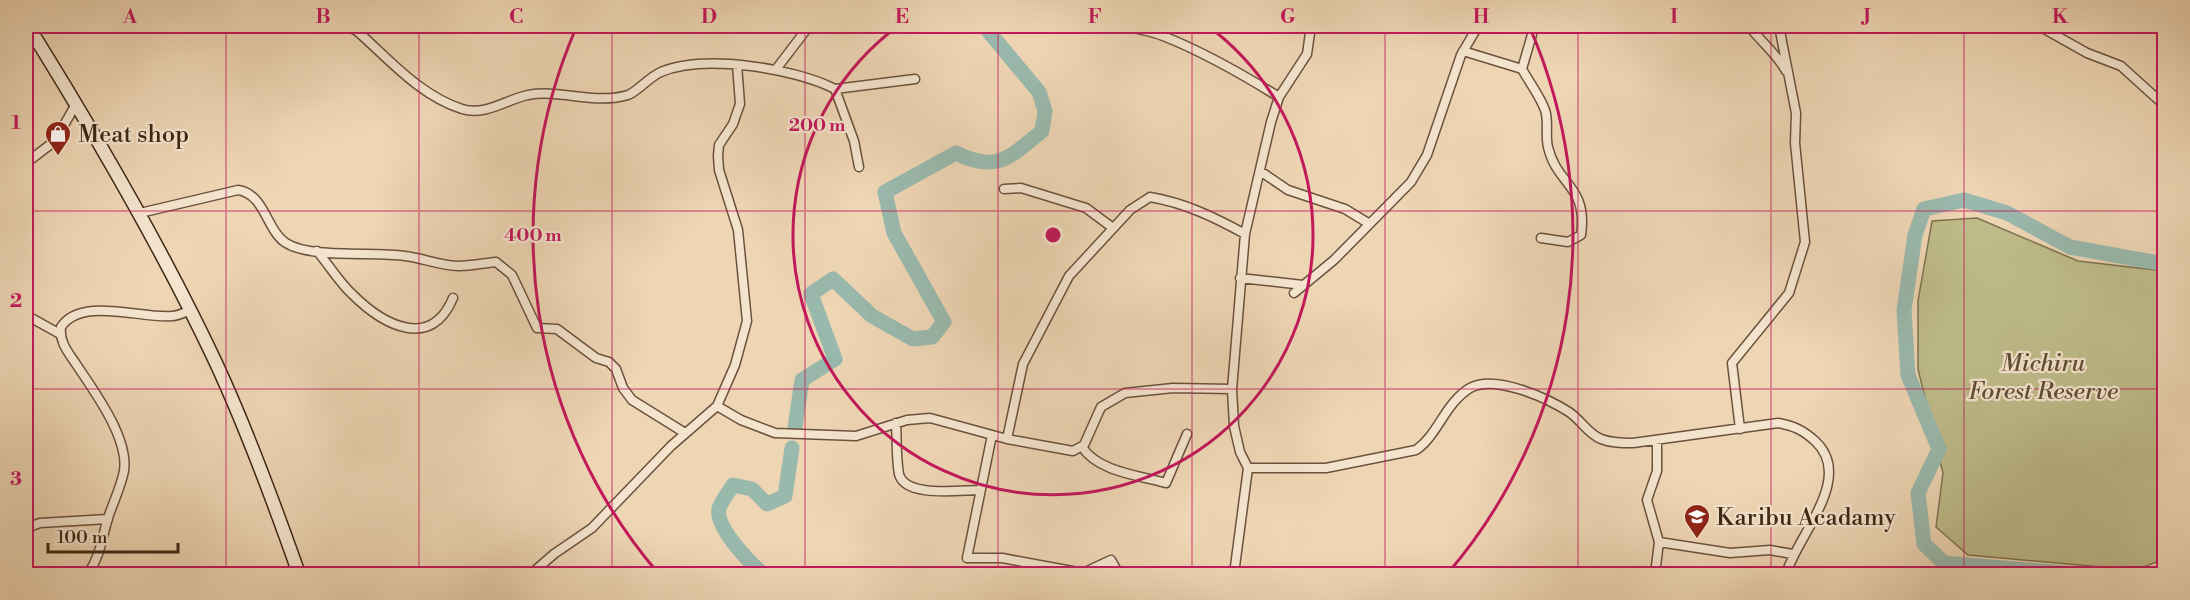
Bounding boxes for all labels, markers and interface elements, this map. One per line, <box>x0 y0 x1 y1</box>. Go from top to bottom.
text: A <box>122 5 138 30</box>
text: B <box>315 5 331 30</box>
text: C <box>509 5 523 30</box>
text: D <box>701 5 717 30</box>
text: E <box>895 5 909 30</box>
text: F <box>1088 5 1102 30</box>
text: G <box>1280 5 1296 30</box>
text: H <box>1473 5 1490 30</box>
text: I <box>1670 5 1678 30</box>
text: J <box>1860 5 1871 30</box>
text: K <box>2052 5 2069 30</box>
text: 1 <box>11 111 21 136</box>
text: 200 m <box>789 114 846 137</box>
shop icon: Meat shop <box>43 119 73 157</box>
place label: Meat shop <box>78 120 189 150</box>
text: 400 m <box>504 224 562 247</box>
centre of rings <box>1043 225 1063 245</box>
text: 2 <box>10 289 22 314</box>
park label: Michiru Forest Reserve <box>1968 349 2118 407</box>
text: 3 <box>10 467 22 492</box>
school or university icon: Karibu Acadamy <box>1682 502 1712 540</box>
place label: Karibu Acadamy <box>1716 503 1896 533</box>
scale bar <box>48 516 178 554</box>
text: 100 m <box>57 526 108 549</box>

